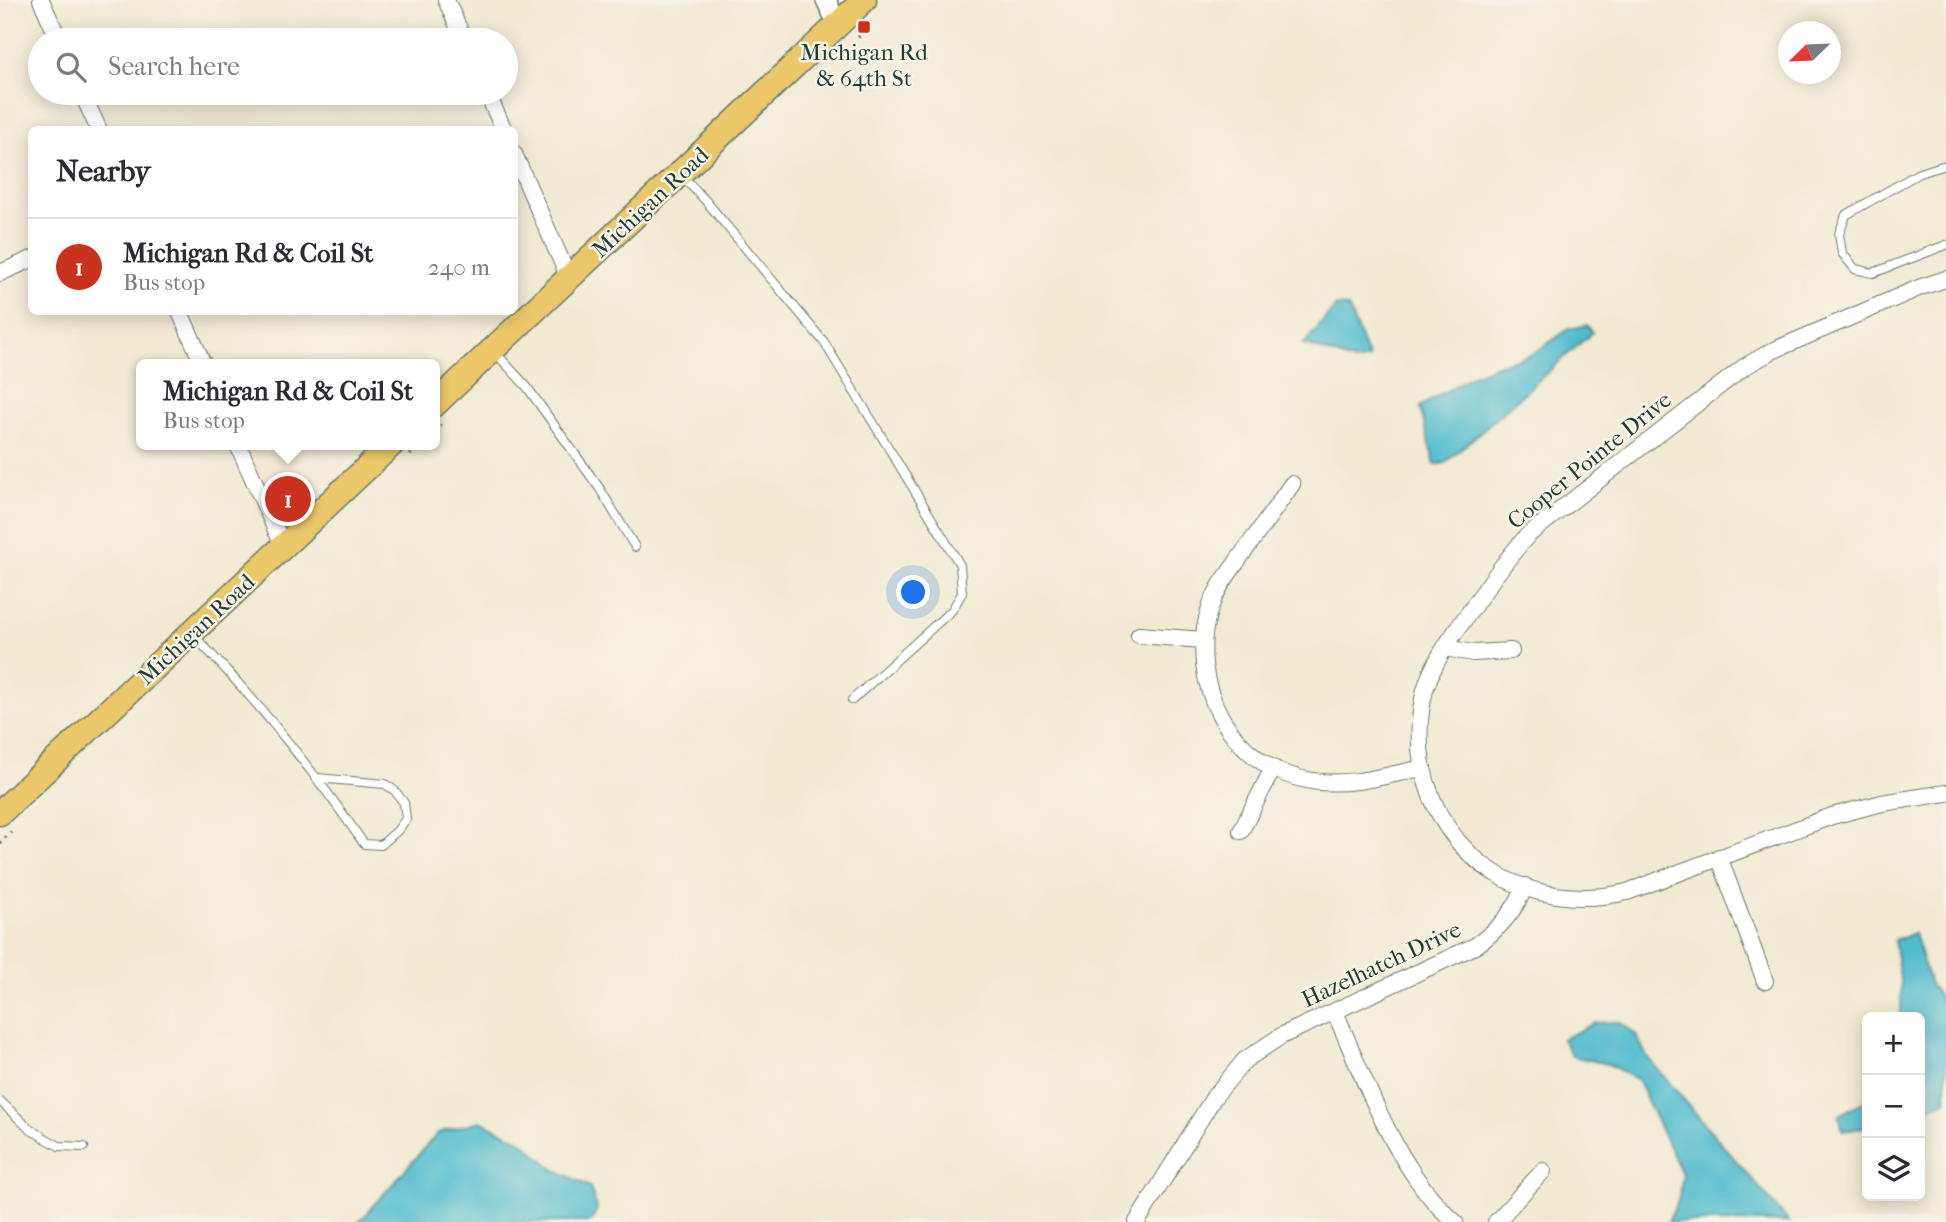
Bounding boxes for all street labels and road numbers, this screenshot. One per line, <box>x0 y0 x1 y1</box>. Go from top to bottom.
street label: Michigan Road <box>586 141 715 263</box>
street label: Cooper Pointe Drive <box>1502 386 1677 535</box>
street label: Michigan Road <box>132 568 261 690</box>
street label: Hazelhatch Drive <box>1297 916 1465 1013</box>

